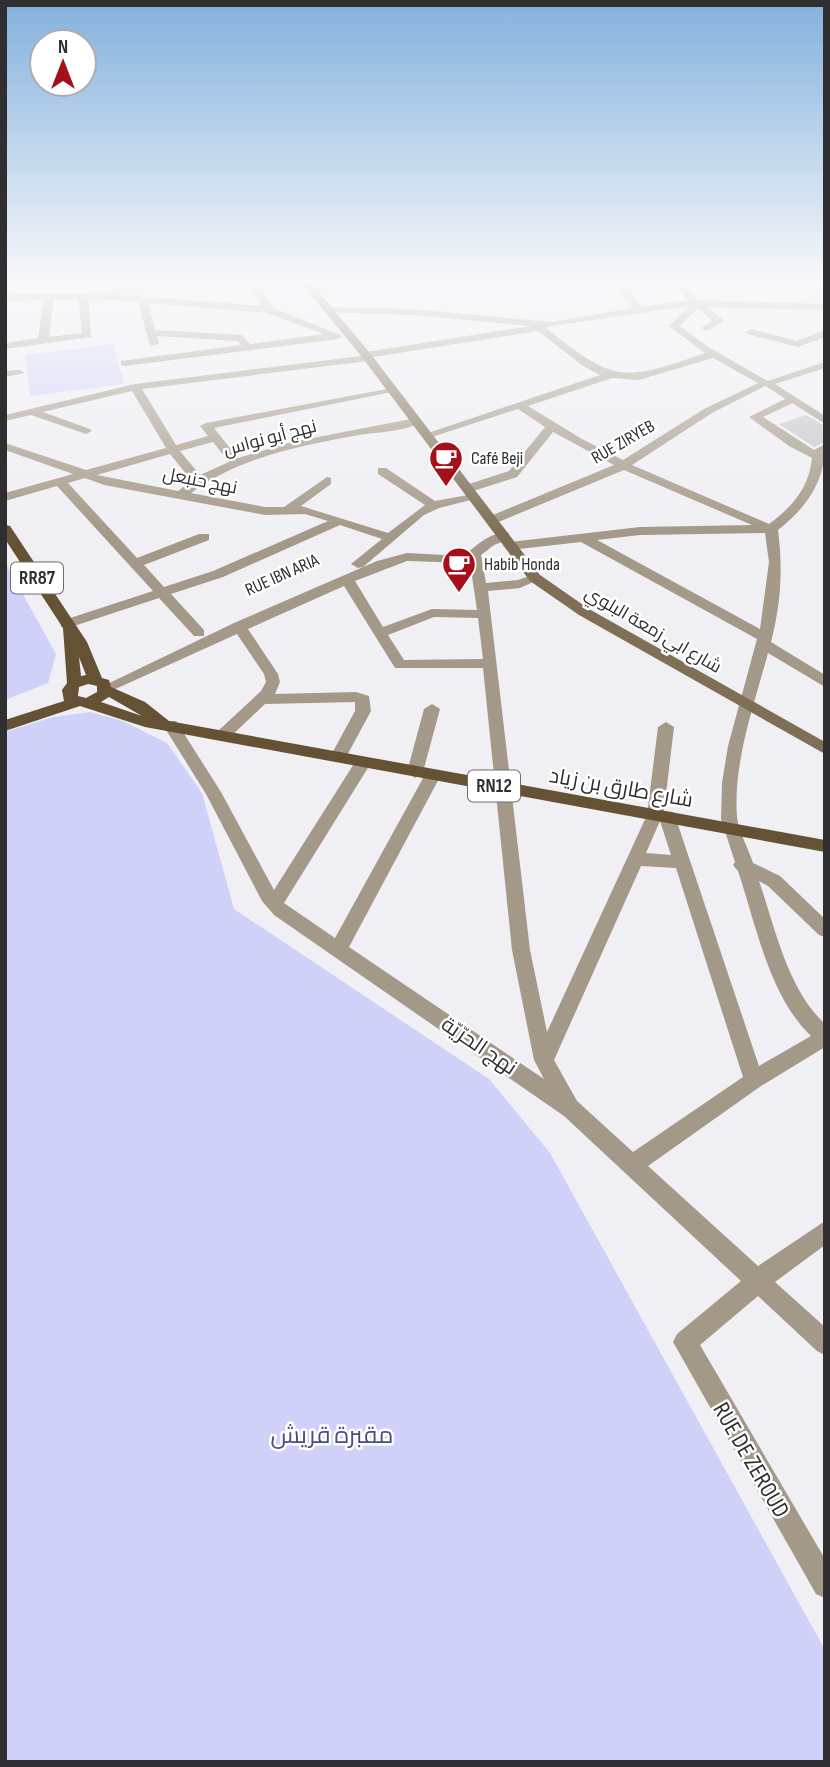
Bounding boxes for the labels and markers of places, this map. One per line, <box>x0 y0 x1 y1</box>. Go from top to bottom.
cafe icon: Café Beji <box>427 439 465 488</box>
place label: Café Beji <box>471 448 523 469</box>
cafe icon: Habib Honda <box>440 545 478 594</box>
place label: Habib Honda <box>484 554 560 575</box>

